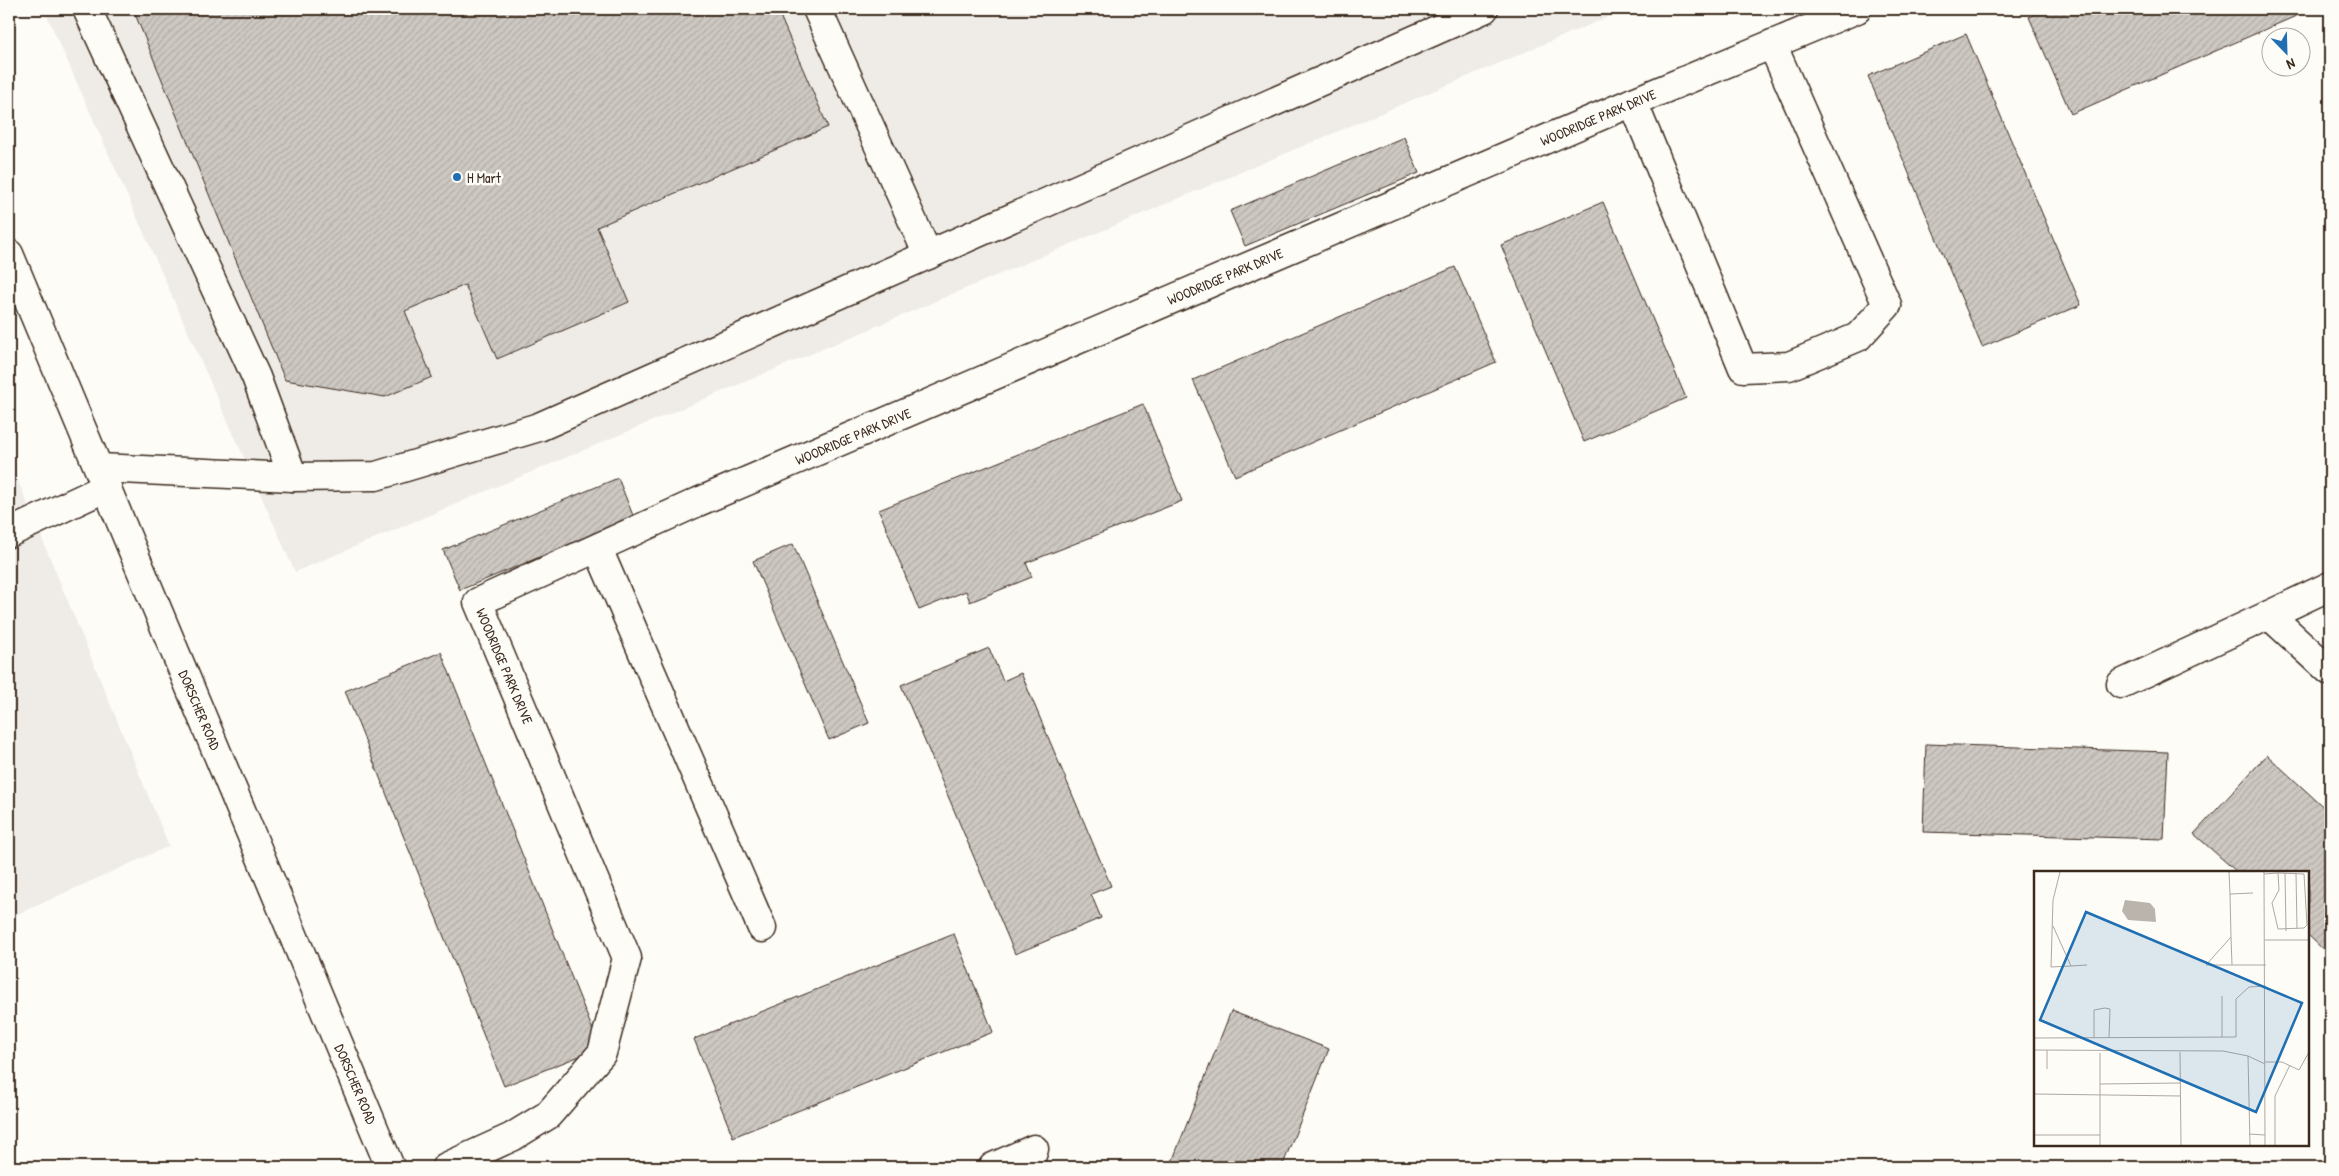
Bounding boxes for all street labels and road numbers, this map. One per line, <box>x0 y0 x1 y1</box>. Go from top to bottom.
street label: WOODRIDGE PARK DRIVE <box>1537 84 1659 150</box>
street label: WOODRIDGE PARK DRIVE <box>1164 243 1286 309</box>
street label: WOODRIDGE PARK DRIVE <box>792 403 914 469</box>
street label: WOODRIDGE PARK DRIVE <box>472 605 538 727</box>
street label: DORSCHER ROAD <box>175 667 225 753</box>
street label: DORSCHER ROAD <box>331 1041 381 1127</box>

